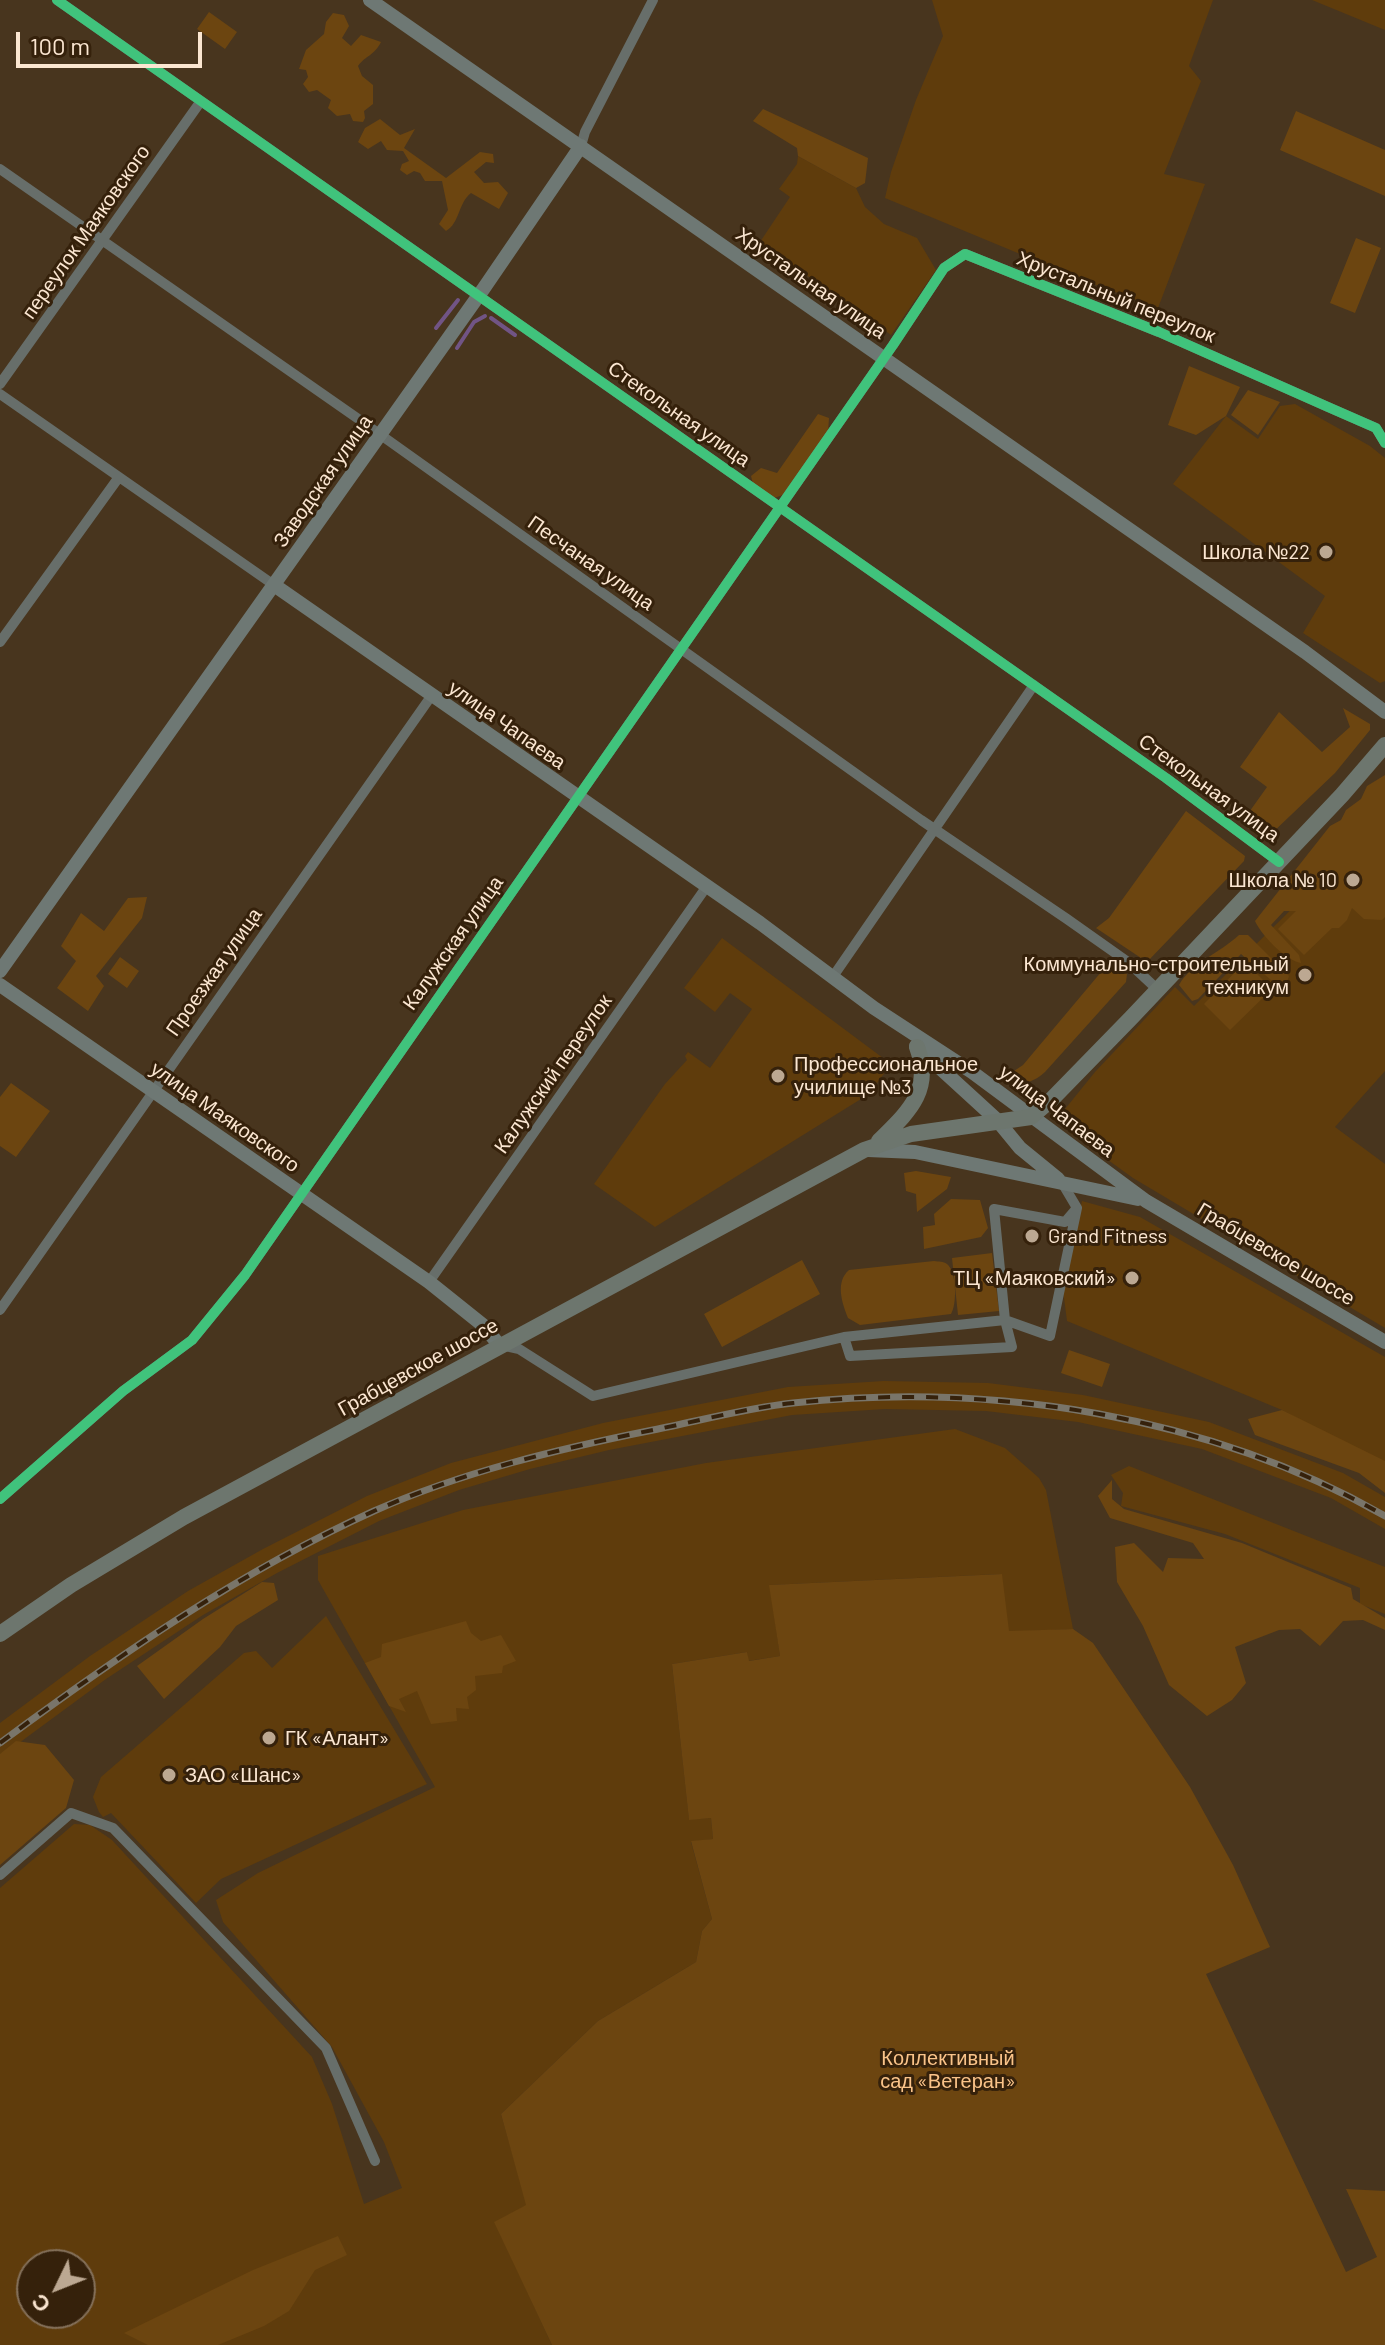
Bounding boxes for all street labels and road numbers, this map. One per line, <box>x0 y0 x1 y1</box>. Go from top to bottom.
street label: переулок Маяковского <box>17 140 155 324</box>
street label: Хрустальная улица <box>731 222 891 344</box>
street label: Хрустальный переулок <box>1013 246 1219 348</box>
street label: Стекольная улица <box>603 356 755 472</box>
street label: Заводская улица <box>268 410 378 552</box>
street label: Песчаная улица <box>523 510 659 616</box>
street label: улица Чапаева <box>444 676 570 774</box>
street label: Стекольная улица <box>1134 729 1284 847</box>
street label: Калужская улица <box>398 871 508 1015</box>
street label: Проезжая улица <box>161 903 267 1041</box>
street label: Калужский переулок <box>489 990 617 1158</box>
street label: улица Маяковского <box>146 1057 304 1177</box>
street label: улица Чапаева <box>995 1060 1119 1162</box>
street label: Грабцевское шоссе <box>1193 1197 1359 1311</box>
street label: Грабцевское шоссе <box>334 1313 502 1421</box>

